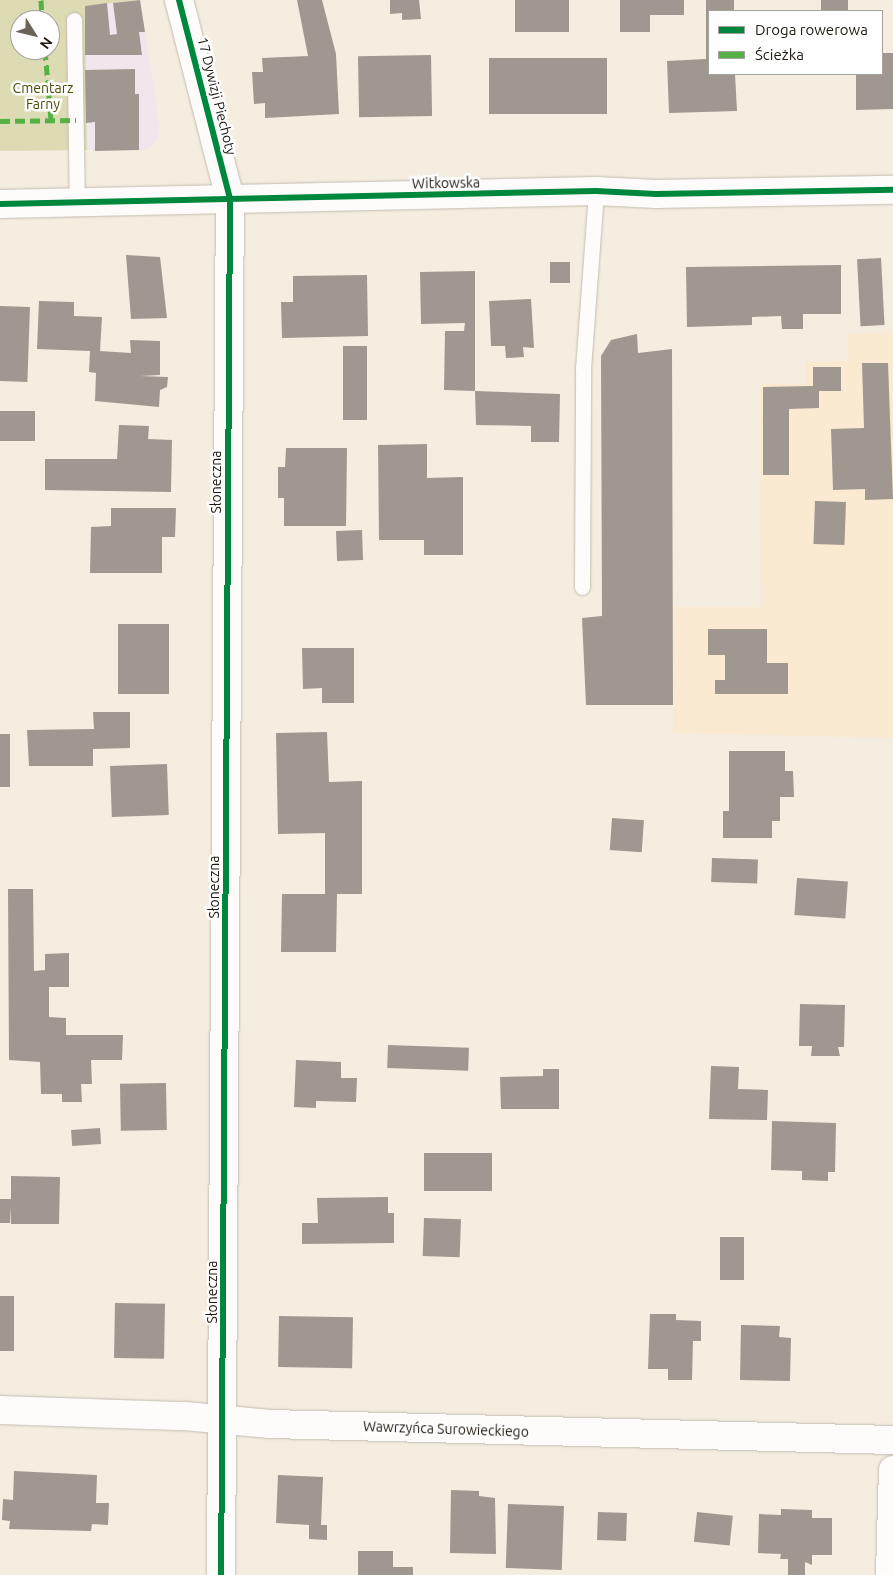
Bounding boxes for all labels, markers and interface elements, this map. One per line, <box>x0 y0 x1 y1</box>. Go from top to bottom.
north arrow <box>10 10 60 60</box>
legend <box>708 10 883 75</box>
text: Droga rowerowa <box>755 21 868 38</box>
text: N <box>37 34 56 52</box>
street label: 17 Dywizji Piechoty <box>194 35 240 157</box>
text: Ścieżka <box>755 46 804 63</box>
park label: Cmentarz Farny <box>13 80 73 112</box>
street label: Witkowska <box>412 174 480 192</box>
street label: Słoneczna <box>208 450 224 514</box>
street label: Słoneczna <box>206 855 222 919</box>
street label: Słoneczna <box>204 1260 220 1324</box>
street label: Wawrzyńca Surowieckiego <box>363 1418 529 1440</box>

